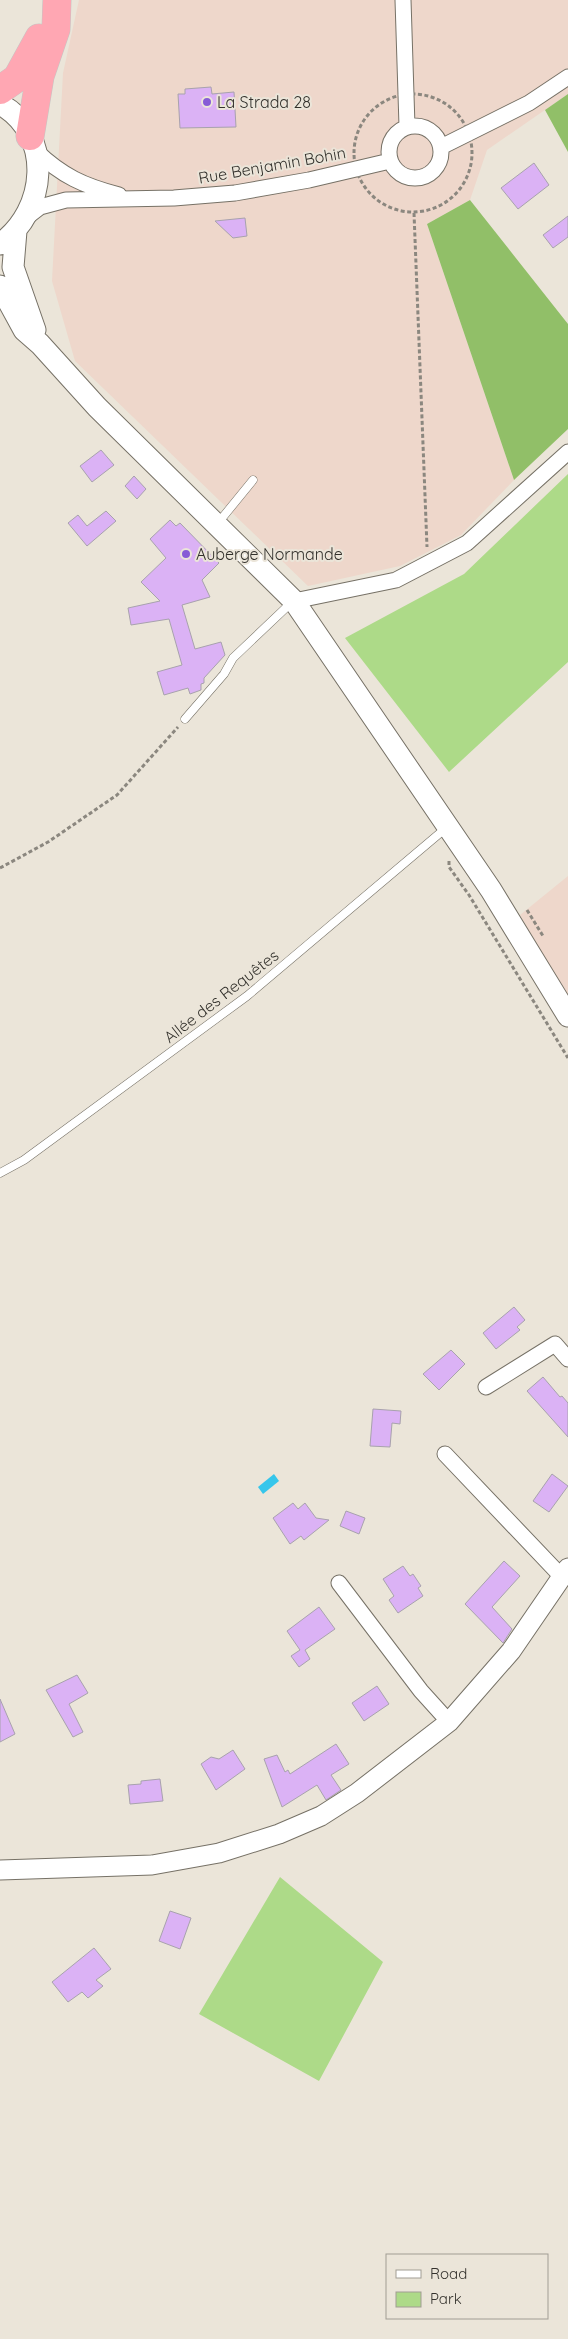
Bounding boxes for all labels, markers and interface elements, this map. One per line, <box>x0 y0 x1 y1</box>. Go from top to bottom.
place label: La Strada 28 <box>217 92 311 112</box>
marker: La Strada 28 <box>201 96 213 108</box>
street label: Rue Benjamin Bohin <box>197 142 347 188</box>
place label: Auberge Normande <box>196 544 343 564</box>
marker: Auberge Normande <box>180 548 192 560</box>
street label: Allée des Requêtes <box>160 945 282 1047</box>
legend <box>386 2254 548 2319</box>
text: Road <box>430 2264 467 2283</box>
text: Park <box>430 2289 462 2308</box>

